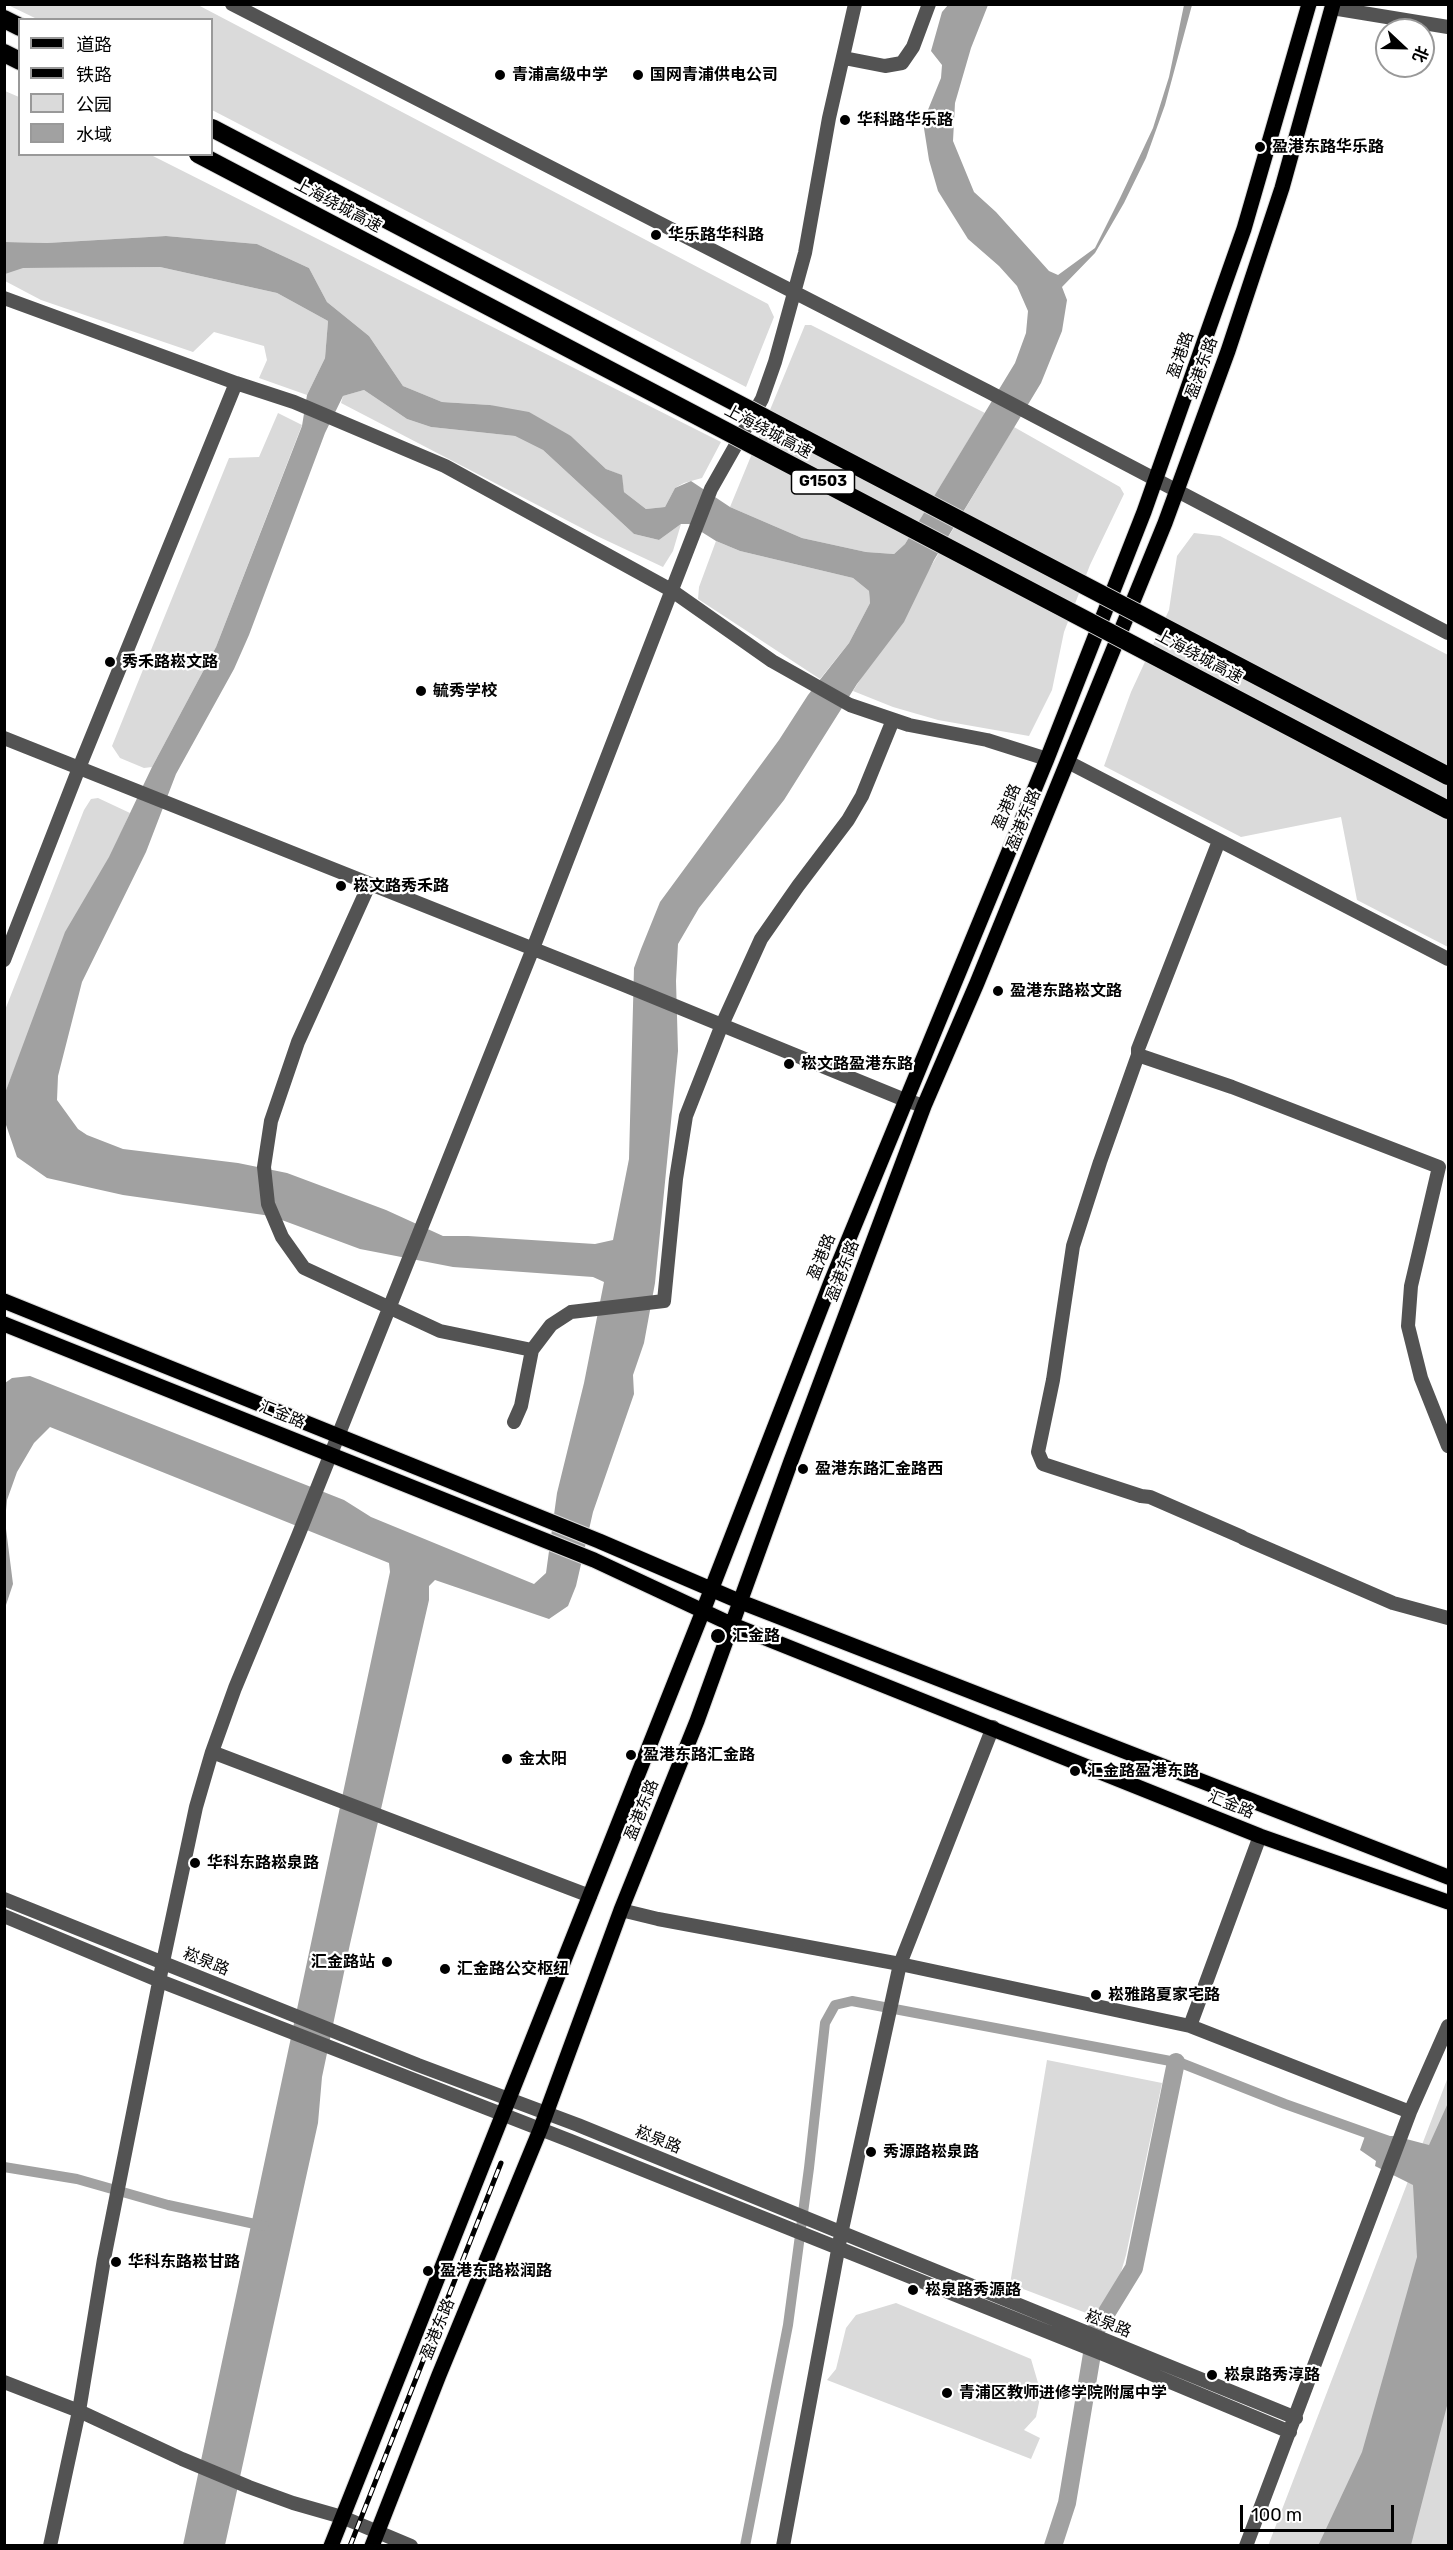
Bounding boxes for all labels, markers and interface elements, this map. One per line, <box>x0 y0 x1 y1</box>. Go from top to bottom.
legend <box>18 18 213 156</box>
north arrow <box>1375 18 1435 78</box>
text: 道路 <box>76 34 112 56</box>
text: 北 <box>1408 43 1432 65</box>
text: 铁路 <box>76 64 112 86</box>
place label: 青浦高级中学 <box>512 65 608 85</box>
place label: 国网青浦供电公司 <box>650 65 778 85</box>
marker: 青浦高级中学 <box>493 68 507 82</box>
marker: 国网青浦供电公司 <box>631 68 645 82</box>
text: 公园 <box>76 94 112 116</box>
place label: 华科路华乐路 <box>857 110 953 130</box>
marker: 华科路华乐路 <box>838 113 852 127</box>
text: 水域 <box>76 124 112 146</box>
place label: 盈港东路华乐路 <box>1272 137 1384 157</box>
marker: 盈港东路华乐路 <box>1253 140 1267 154</box>
street label: 上海绕城高速 <box>291 175 385 237</box>
place label: 华乐路华科路 <box>668 225 764 245</box>
marker: 华乐路华科路 <box>649 228 663 242</box>
street label: 盈港路 <box>1164 329 1198 381</box>
street label: 盈港东路 <box>1182 335 1222 401</box>
street label: 上海绕城高速 <box>721 401 815 463</box>
road number: G1503 <box>792 470 854 494</box>
street label: 上海绕城高速 <box>1152 626 1246 688</box>
place label: 秀禾路崧文路 <box>122 652 218 672</box>
marker: 秀禾路崧文路 <box>103 655 117 669</box>
place label: 毓秀学校 <box>433 681 497 701</box>
marker: 毓秀学校 <box>414 684 428 698</box>
street label: 盈港路 <box>989 781 1025 833</box>
street label: 盈港东路 <box>1003 787 1045 853</box>
place label: 崧文路秀禾路 <box>353 876 449 896</box>
marker: 崧文路秀禾路 <box>334 879 348 893</box>
place label: 盈港东路崧文路 <box>1010 981 1122 1001</box>
marker: 盈港东路崧文路 <box>991 984 1005 998</box>
place label: 崧文路盈港东路 <box>801 1054 913 1074</box>
marker: 崧文路盈港东路 <box>782 1057 796 1071</box>
street label: 盈港路 <box>804 1231 840 1283</box>
street label: 盈港东路 <box>823 1238 863 1304</box>
street label: 汇金路 <box>256 1397 308 1433</box>
place label: 盈港东路汇金路西 <box>815 1459 943 1479</box>
marker: 盈港东路汇金路西 <box>796 1462 810 1476</box>
place label: 汇金路 <box>732 1626 780 1646</box>
marker: 汇金路 <box>709 1627 727 1645</box>
place label: 盈港东路汇金路 <box>643 1745 755 1765</box>
marker: 盈港东路汇金路 <box>624 1748 638 1762</box>
place label: 金太阳 <box>519 1749 567 1769</box>
marker: 金太阳 <box>500 1752 514 1766</box>
place label: 汇金路盈港东路 <box>1087 1761 1199 1781</box>
marker: 汇金路盈港东路 <box>1068 1764 1082 1778</box>
street label: 盈港东路 <box>621 1777 663 1843</box>
street label: 汇金路 <box>1205 1787 1257 1823</box>
place label: 华科东路崧泉路 <box>207 1853 319 1873</box>
marker: 华科东路崧泉路 <box>188 1856 202 1870</box>
street label: 崧泉路 <box>180 1944 232 1980</box>
place label: 汇金路站 <box>311 1952 375 1972</box>
marker: 汇金路站 <box>380 1955 394 1969</box>
place label: 汇金路公交枢纽 <box>457 1959 569 1979</box>
marker: 汇金路公交枢纽 <box>438 1962 452 1976</box>
place label: 崧雅路夏家宅路 <box>1108 1985 1220 2005</box>
marker: 崧雅路夏家宅路 <box>1089 1988 1103 2002</box>
street label: 崧泉路 <box>632 2122 684 2158</box>
place label: 秀源路崧泉路 <box>883 2142 979 2162</box>
marker: 秀源路崧泉路 <box>864 2145 878 2159</box>
place label: 华科东路崧甘路 <box>128 2252 240 2272</box>
marker: 华科东路崧甘路 <box>109 2255 123 2269</box>
place label: 盈港东路崧润路 <box>440 2261 552 2281</box>
marker: 盈港东路崧润路 <box>421 2264 435 2278</box>
place label: 崧泉路秀源路 <box>925 2280 1021 2300</box>
marker: 崧泉路秀源路 <box>906 2283 920 2297</box>
street label: 盈港东路 <box>417 2296 459 2362</box>
street label: 崧泉路 <box>1082 2306 1134 2342</box>
place label: 崧泉路秀淳路 <box>1224 2365 1320 2385</box>
marker: 崧泉路秀淳路 <box>1205 2368 1219 2382</box>
place label: 青浦区教师进修学院附属中学 <box>959 2383 1167 2403</box>
marker: 青浦区教师进修学院附属中学 <box>940 2386 954 2400</box>
scale bar <box>1243 2493 1398 2531</box>
text: 100 m <box>1251 2504 1302 2526</box>

